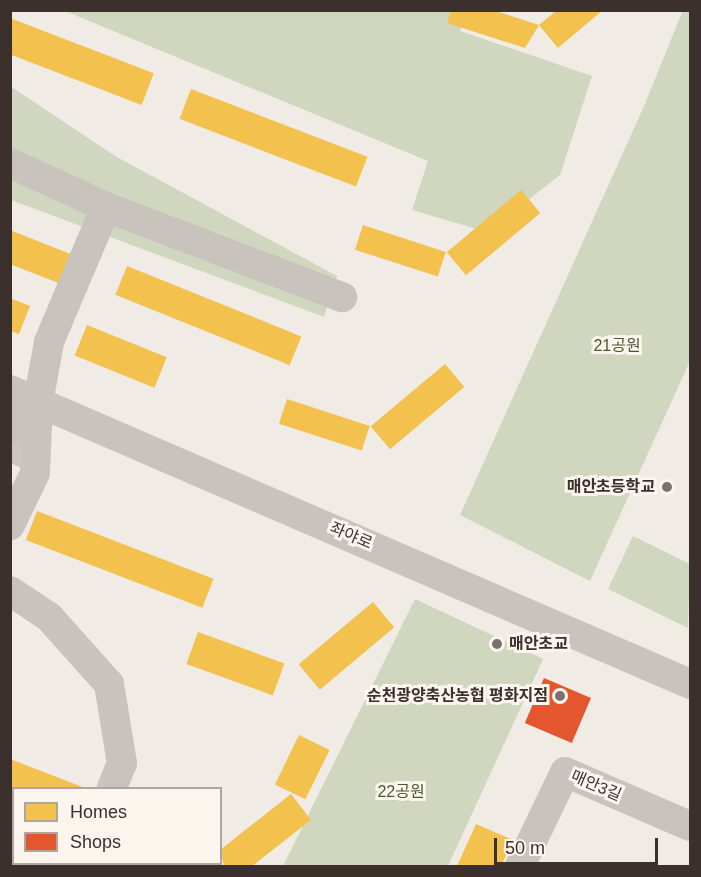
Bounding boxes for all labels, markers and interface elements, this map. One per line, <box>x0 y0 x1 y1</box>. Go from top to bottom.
park label: 21공원 <box>593 336 641 356</box>
place label: 매안초등학교 <box>567 477 655 497</box>
marker: 매안초등학교 <box>660 480 674 494</box>
street label: 좌야로 <box>327 519 375 553</box>
place label: 매안초교 <box>509 634 568 654</box>
marker: 매안초교 <box>490 637 504 651</box>
place label: 순천광양축산농협 평화지점 <box>367 686 548 706</box>
marker: 순천광양축산농협 평화지점 <box>553 689 567 703</box>
street label: 매안3길 <box>568 767 624 805</box>
park label: 22공원 <box>377 782 425 802</box>
legend <box>12 787 222 865</box>
text: Homes <box>70 802 127 822</box>
scale bar <box>497 826 660 864</box>
text: Shops <box>70 832 121 852</box>
text: 50 m <box>505 838 545 858</box>

